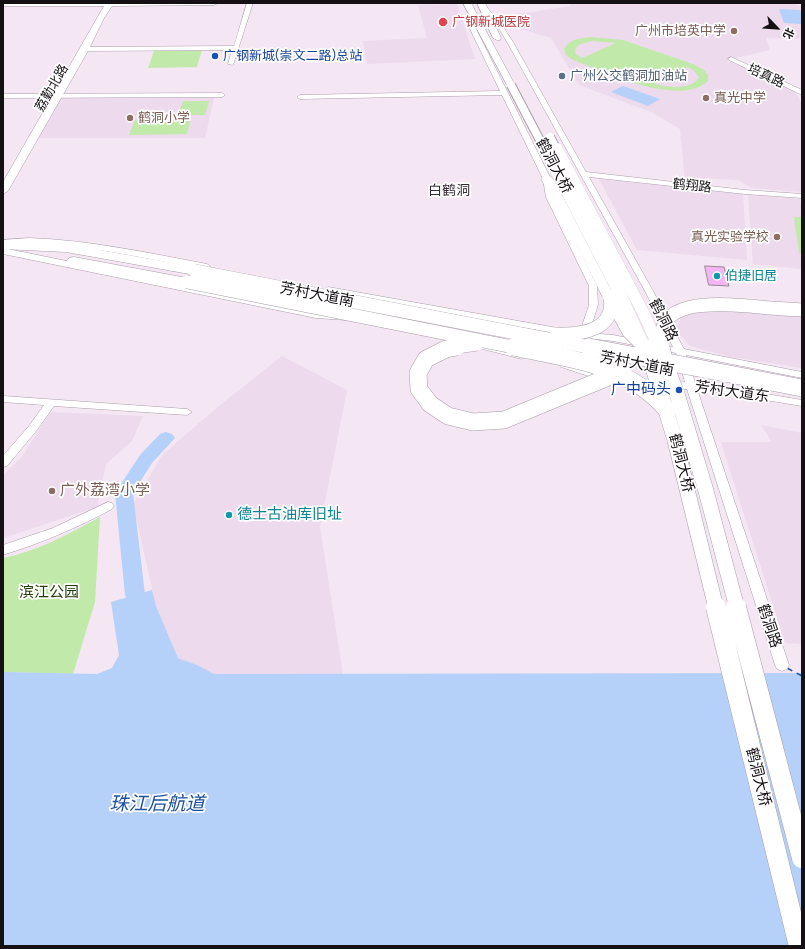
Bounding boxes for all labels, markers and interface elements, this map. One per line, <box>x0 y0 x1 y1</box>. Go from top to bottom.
north arrow <box>757 8 797 48</box>
place label: 广钢新城医院 <box>452 14 530 30</box>
marker: 广钢新城医院 <box>437 16 449 28</box>
place label: 广州市培英中学 <box>635 23 726 39</box>
marker: 广州市培英中学 <box>729 26 739 36</box>
text: 北 <box>780 26 797 41</box>
place label: 广钢新城(崇文二路)总站 <box>223 48 362 64</box>
marker: 广钢新城(崇文二路)总站 <box>210 51 220 61</box>
street label: 培真路 <box>745 61 787 91</box>
street label: 荔勤北路 <box>32 62 72 114</box>
place label: 广州公交鹤洞加油站 <box>570 68 687 84</box>
marker: 广州公交鹤洞加油站 <box>557 71 567 81</box>
place label: 真光中学 <box>714 90 766 106</box>
marker: 真光中学 <box>701 93 711 103</box>
place label: 鹤洞小学 <box>138 110 190 126</box>
marker: 鹤洞小学 <box>125 113 135 123</box>
street label: 鹤洞大桥 <box>532 135 576 197</box>
street label: 鹤翔路 <box>672 176 712 196</box>
district label: 白鹤洞 <box>428 183 470 199</box>
place label: 真光实验学校 <box>691 229 769 245</box>
marker: 真光实验学校 <box>772 232 782 242</box>
place label: 伯捷旧居 <box>725 268 777 284</box>
marker: 伯捷旧居 <box>712 271 722 281</box>
street label: 芳村大道南 <box>278 279 356 311</box>
street label: 鹤洞路 <box>645 296 681 344</box>
street label: 芳村大道南 <box>598 348 676 380</box>
street label: 芳村大道东 <box>694 378 770 406</box>
place label: 广中码头 <box>611 381 671 399</box>
marker: 广中码头 <box>674 385 684 395</box>
street label: 鹤洞大桥 <box>665 432 697 494</box>
place label: 广外荔湾小学 <box>60 482 150 500</box>
marker: 广外荔湾小学 <box>47 486 57 496</box>
place label: 德士古油库旧址 <box>237 506 342 524</box>
marker: 德士古油库旧址 <box>224 510 234 520</box>
park label: 滨江公园 <box>19 584 79 602</box>
street label: 鹤洞路 <box>753 602 785 650</box>
street label: 鹤洞大桥 <box>742 746 774 808</box>
water label: 珠江后航道 <box>110 793 204 815</box>

